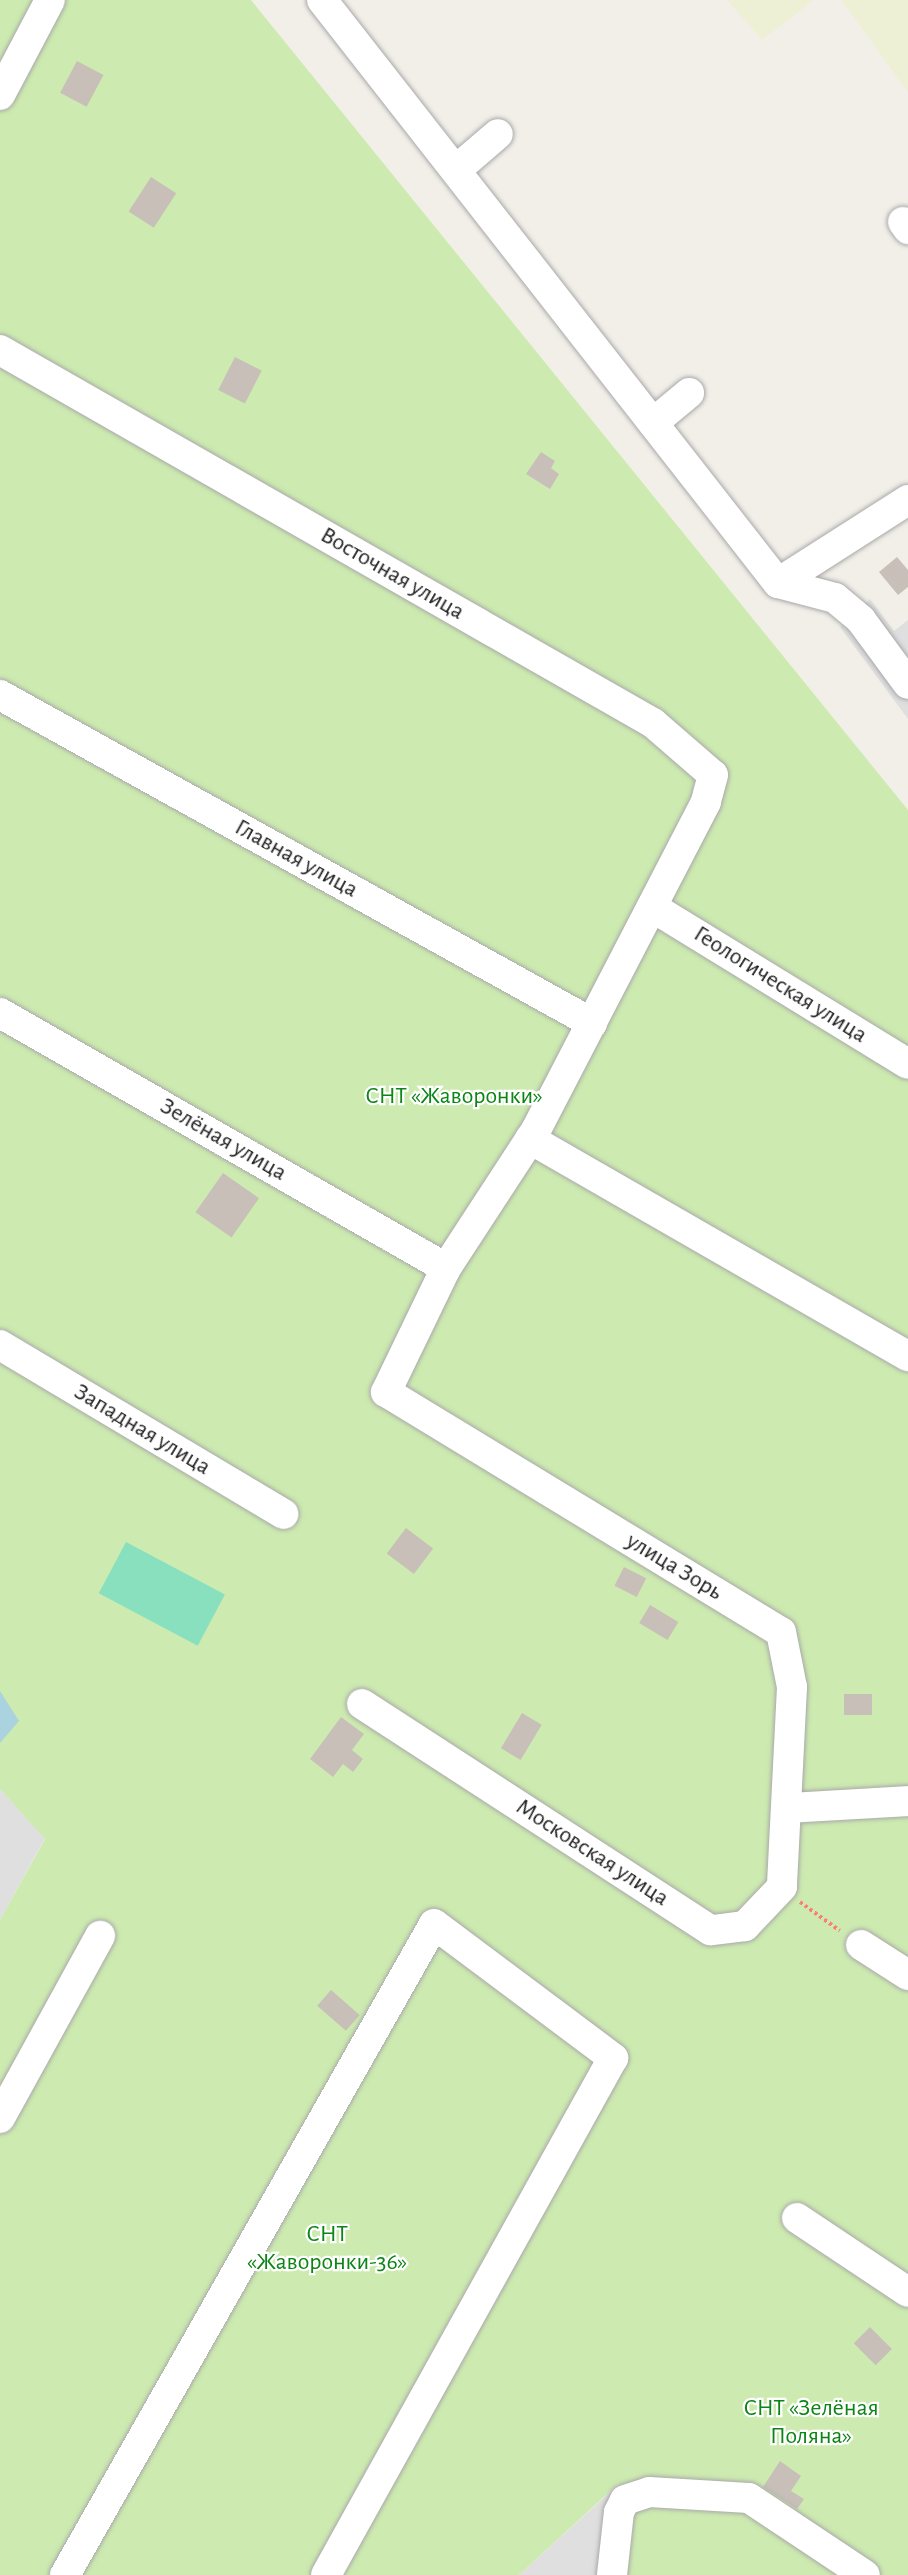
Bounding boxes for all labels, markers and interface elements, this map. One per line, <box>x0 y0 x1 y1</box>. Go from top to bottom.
street label: Восточная улица <box>315 521 469 627</box>
street label: Главная улица <box>229 813 363 905</box>
street label: Геологическая улица <box>688 920 872 1050</box>
park label: СНТ «Жаворонки» <box>365 1083 543 1111</box>
street label: Зелёная улица <box>155 1092 291 1188</box>
street label: Западная улица <box>68 1378 216 1482</box>
street label: улица Зорь <box>621 1527 727 1607</box>
street label: Московская улица <box>510 1793 674 1913</box>
park label: СНТ «Жаворонки-36» <box>247 2221 407 2277</box>
park label: СНТ «Зелёная Поляна» <box>743 2395 879 2451</box>

